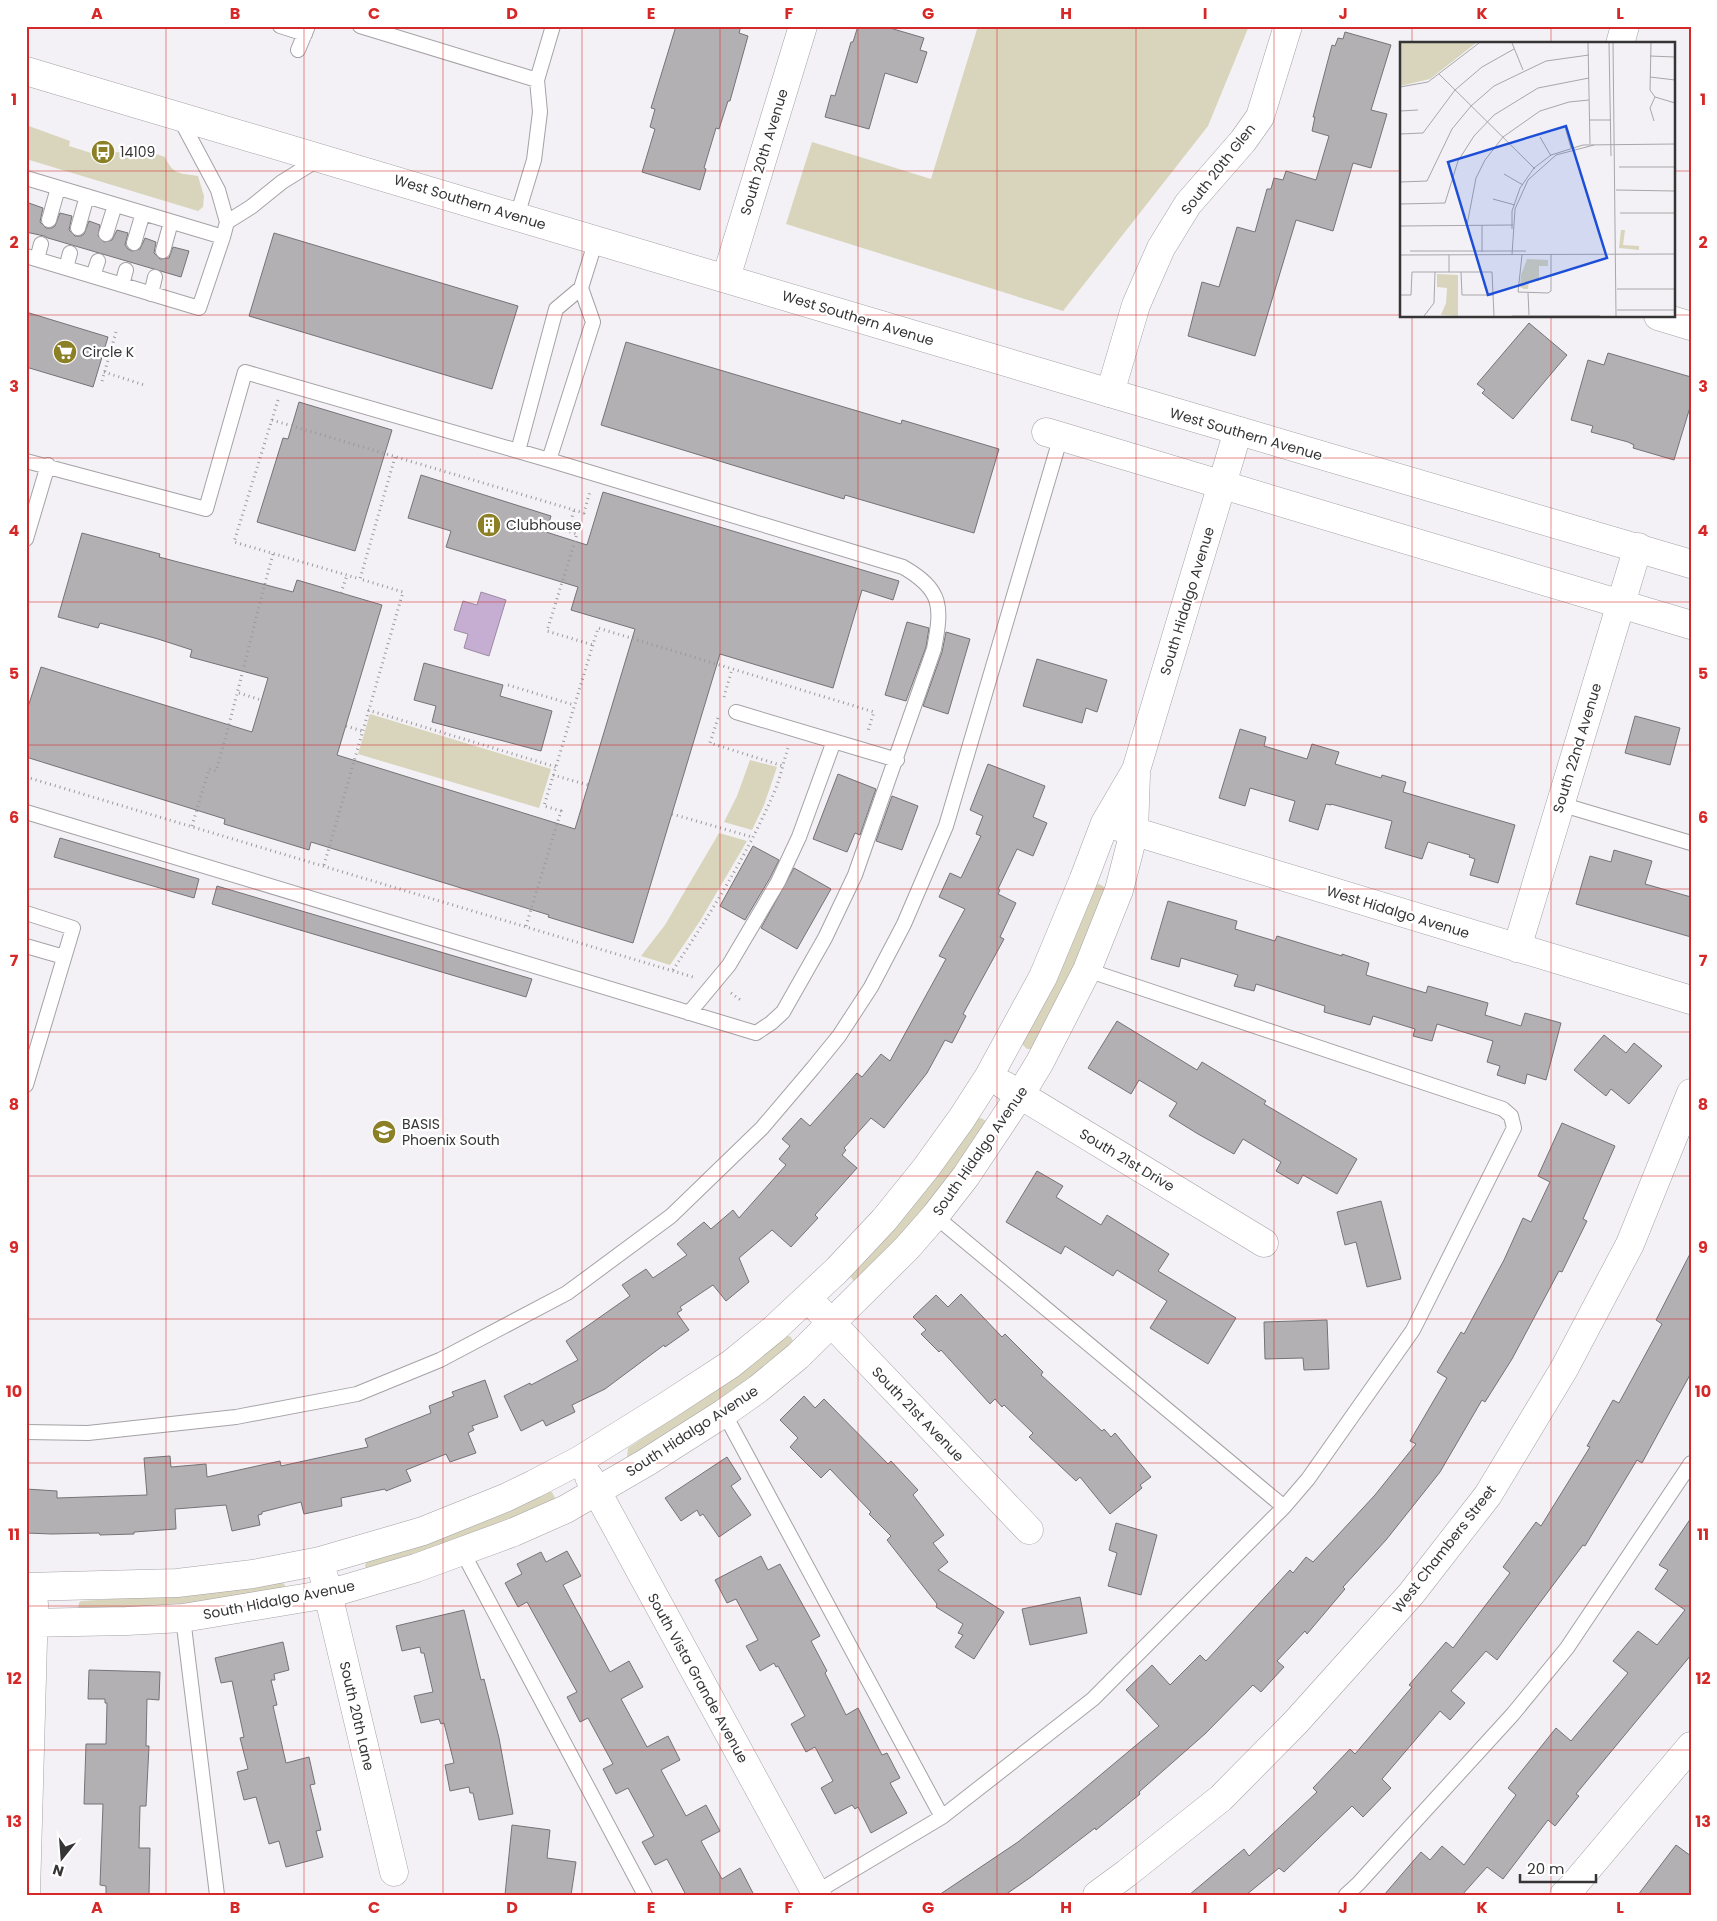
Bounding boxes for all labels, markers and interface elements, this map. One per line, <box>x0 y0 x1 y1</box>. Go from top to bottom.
text: A <box>91 2 103 25</box>
text: B <box>230 2 240 25</box>
text: C <box>368 2 380 25</box>
text: D <box>506 2 518 25</box>
text: E <box>647 2 655 25</box>
text: F <box>785 2 794 25</box>
text: G <box>922 2 934 25</box>
text: H <box>1060 2 1072 25</box>
text: I <box>1203 2 1207 25</box>
text: J <box>1338 2 1348 25</box>
text: K <box>1476 2 1488 25</box>
text: L <box>1616 2 1624 25</box>
inset map <box>1400 42 1674 318</box>
street label: South 20th Avenue <box>735 86 793 218</box>
text: 1 <box>11 88 17 111</box>
text: 1 <box>1700 88 1706 111</box>
street label: South 20th Glen <box>1176 119 1260 219</box>
bus stop icon: 14109 <box>90 139 116 165</box>
place label: 14109 <box>120 142 155 162</box>
street label: West Southern Avenue <box>392 169 549 235</box>
text: 2 <box>9 231 19 254</box>
text: 2 <box>1698 231 1708 254</box>
street label: West Southern Avenue <box>780 285 937 351</box>
supermarket icon: Circle K <box>52 339 78 365</box>
place label: Circle K <box>82 342 135 362</box>
text: 3 <box>9 375 19 398</box>
text: 3 <box>1698 375 1708 398</box>
street label: West Southern Avenue <box>1167 403 1325 465</box>
building icon: Clubhouse <box>476 512 502 538</box>
place label: Clubhouse <box>506 515 582 535</box>
text: 4 <box>9 519 20 542</box>
text: 4 <box>1698 519 1709 542</box>
street label: South Hidalgo Avenue <box>1155 524 1219 678</box>
text: 5 <box>9 662 19 685</box>
text: 5 <box>1698 662 1708 685</box>
street label: South 22nd Avenue <box>1548 680 1606 815</box>
text: 6 <box>9 806 19 829</box>
text: 6 <box>1698 806 1708 829</box>
street label: West Hidalgo Avenue <box>1324 881 1472 943</box>
text: 7 <box>10 949 19 972</box>
text: 7 <box>1699 949 1708 972</box>
street label: South Hidalgo Avenue <box>928 1082 1033 1220</box>
text: 8 <box>9 1093 19 1116</box>
text: 8 <box>1698 1093 1708 1116</box>
place label: BASIS Phoenix South <box>402 1114 500 1150</box>
school or university icon: BASIS Phoenix South <box>371 1119 397 1145</box>
street label: South 21st Drive <box>1076 1124 1179 1196</box>
text: 9 <box>9 1236 19 1259</box>
text: 9 <box>1698 1236 1708 1259</box>
street label: South 21st Avenue <box>867 1362 969 1466</box>
text: 10 <box>6 1380 22 1403</box>
street label: South Hidalgo Avenue <box>622 1380 762 1481</box>
text: 10 <box>1695 1380 1711 1403</box>
street label: West Chambers Street <box>1388 1481 1500 1617</box>
text: 11 <box>8 1523 20 1546</box>
text: 11 <box>1697 1523 1709 1546</box>
street label: South Hidalgo Avenue <box>201 1575 357 1625</box>
street label: South Vista Grande Avenue <box>643 1589 753 1767</box>
street label: South 20th Lane <box>335 1659 379 1773</box>
text: 12 <box>6 1667 22 1690</box>
text: 12 <box>1695 1667 1711 1690</box>
text: 13 <box>6 1810 22 1833</box>
text: 13 <box>1695 1810 1711 1833</box>
north arrow <box>38 1834 88 1884</box>
scale bar <box>1520 1851 1596 1883</box>
text: 20 m <box>1527 1858 1565 1879</box>
text: N <box>50 1859 66 1882</box>
text: A <box>91 1896 103 1919</box>
text: B <box>230 1896 240 1919</box>
text: C <box>368 1896 380 1919</box>
text: D <box>506 1896 518 1919</box>
text: E <box>647 1896 655 1919</box>
text: F <box>785 1896 794 1919</box>
text: G <box>922 1896 934 1919</box>
text: H <box>1060 1896 1072 1919</box>
text: I <box>1203 1896 1207 1919</box>
text: J <box>1338 1896 1348 1919</box>
text: K <box>1476 1896 1488 1919</box>
text: L <box>1616 1896 1624 1919</box>

